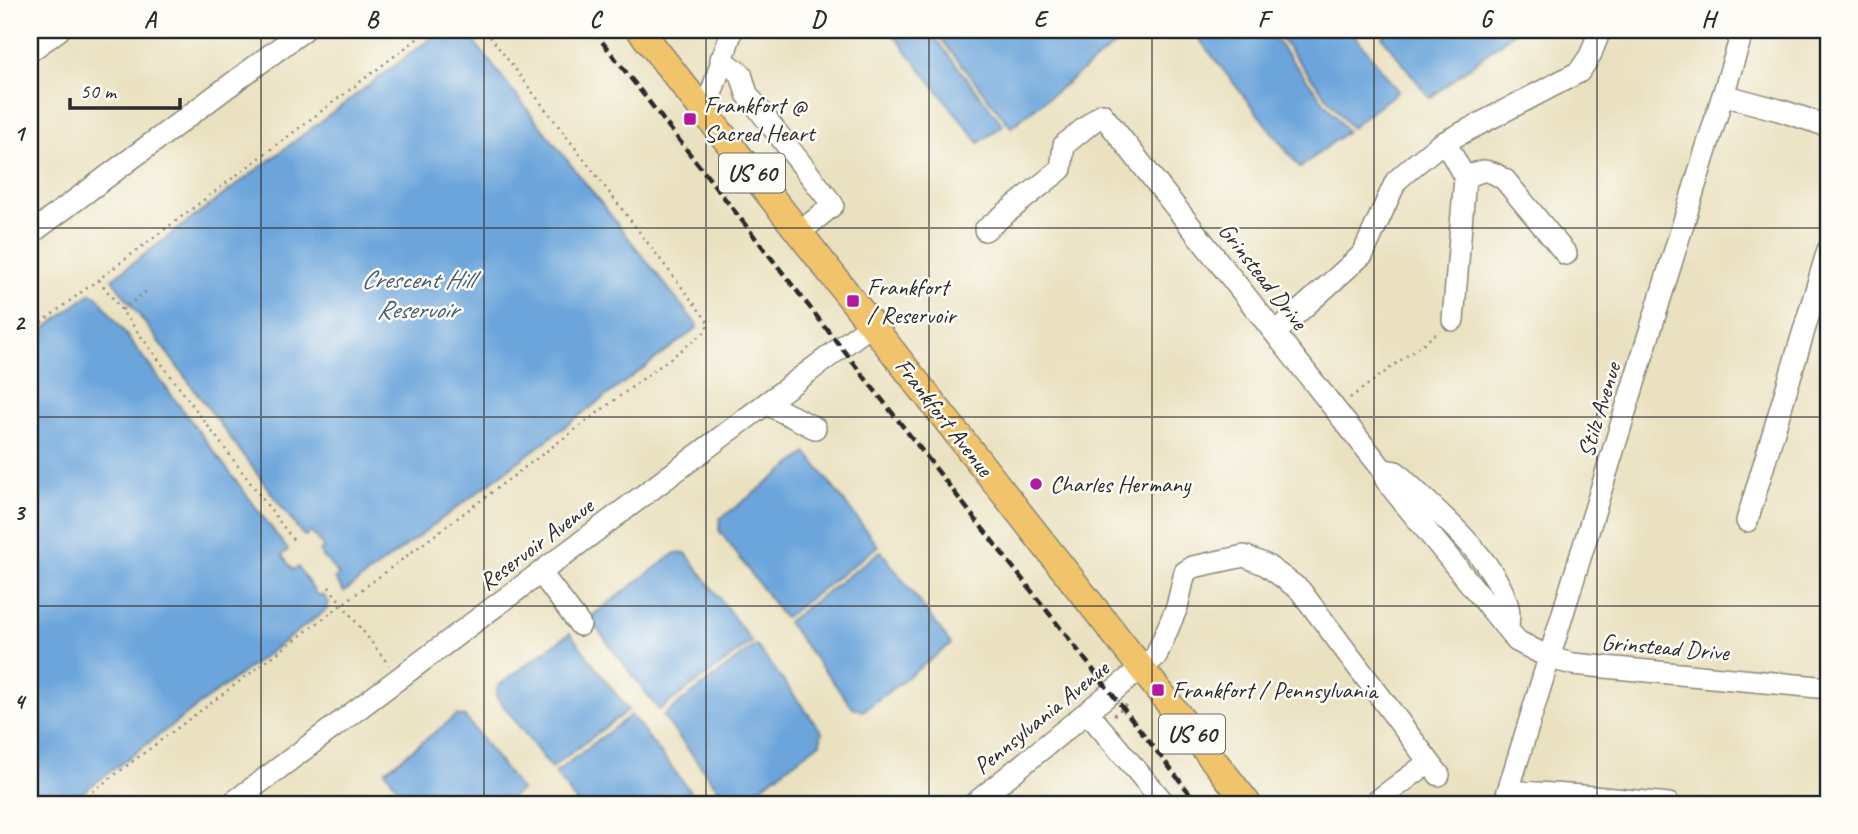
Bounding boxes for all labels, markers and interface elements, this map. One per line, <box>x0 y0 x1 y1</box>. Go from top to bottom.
text: A <box>144 5 158 34</box>
text: B <box>366 5 380 34</box>
text: C <box>590 5 604 34</box>
text: D <box>811 5 827 34</box>
text: E <box>1034 5 1050 34</box>
text: F <box>1258 5 1274 34</box>
text: G <box>1480 5 1495 34</box>
text: H <box>1701 5 1719 34</box>
scale bar <box>70 66 180 110</box>
text: 50 m <box>80 78 118 104</box>
place label: Frankfort @ Sacred Heart <box>704 90 817 148</box>
marker: Frankfort @ Sacred Heart <box>682 111 698 127</box>
text: 1 <box>14 119 27 148</box>
road number: US 60 <box>719 154 785 192</box>
street label: Grinstead Drive <box>1212 216 1315 337</box>
water label: Crescent Hill Reservoir <box>361 263 482 326</box>
place label: Frankfort / Reservoir <box>867 272 958 330</box>
marker: Frankfort / Reservoir <box>845 293 861 309</box>
text: 2 <box>14 308 27 337</box>
street label: Frankfort Avenue <box>888 352 1001 484</box>
street label: Stilz Avenue <box>1570 357 1628 461</box>
place label: Charles Hermany <box>1050 469 1192 499</box>
marker: Charles Hermany <box>1028 476 1044 492</box>
street label: Reservoir Avenue <box>473 490 601 597</box>
text: 3 <box>14 498 27 527</box>
street label: Grinstead Drive <box>1600 626 1732 668</box>
street label: Pennsylvania Avenue <box>967 652 1116 781</box>
place label: Frankfort / Pennsylvania <box>1172 675 1379 705</box>
marker: Frankfort / Pennsylvania <box>1150 682 1166 698</box>
text: 4 <box>14 687 27 716</box>
road number: US 60 <box>1159 714 1225 754</box>

